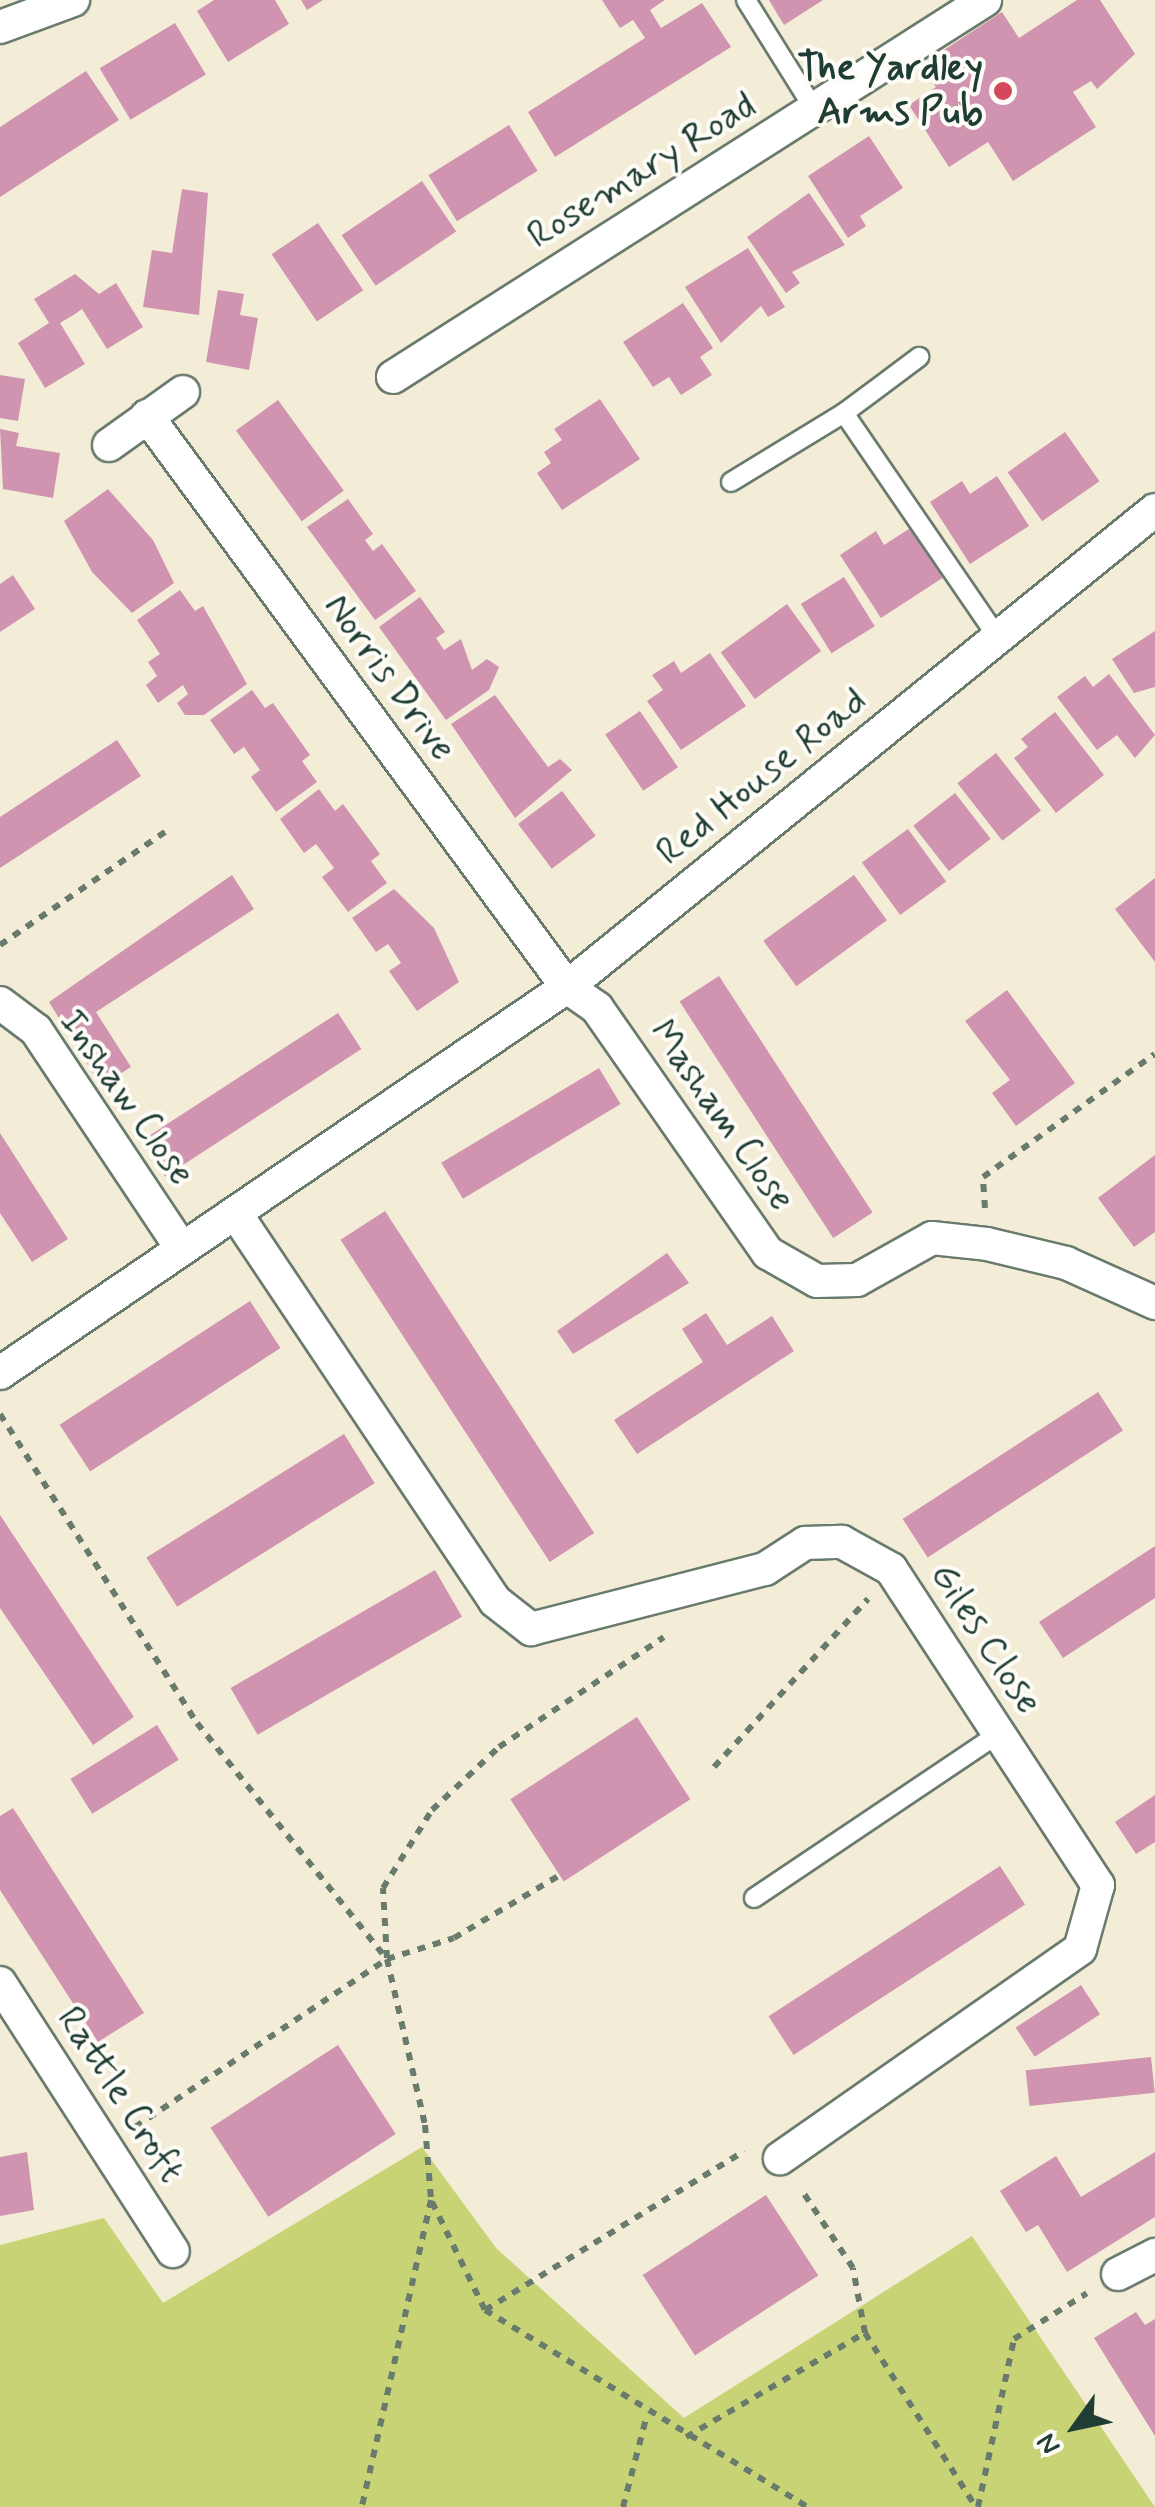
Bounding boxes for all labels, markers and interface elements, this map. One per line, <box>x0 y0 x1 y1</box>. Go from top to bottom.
place label: The Yardley Arms Pub <box>789 46 983 136</box>
marker: The Yardley Arms Pub <box>992 80 1014 102</box>
street label: Rosemary Road <box>520 83 764 259</box>
street label: Norris Drive <box>314 586 464 770</box>
street label: Red House Road <box>652 682 872 872</box>
street label: Inshaw Close <box>47 998 205 1198</box>
street label: Masham Close <box>637 1009 805 1223</box>
street label: Giles Close <box>919 1555 1051 1723</box>
street label: Rattle Croft <box>45 1996 195 2194</box>
north arrow <box>1025 2377 1125 2477</box>
text: N <box>1029 2426 1070 2462</box>

